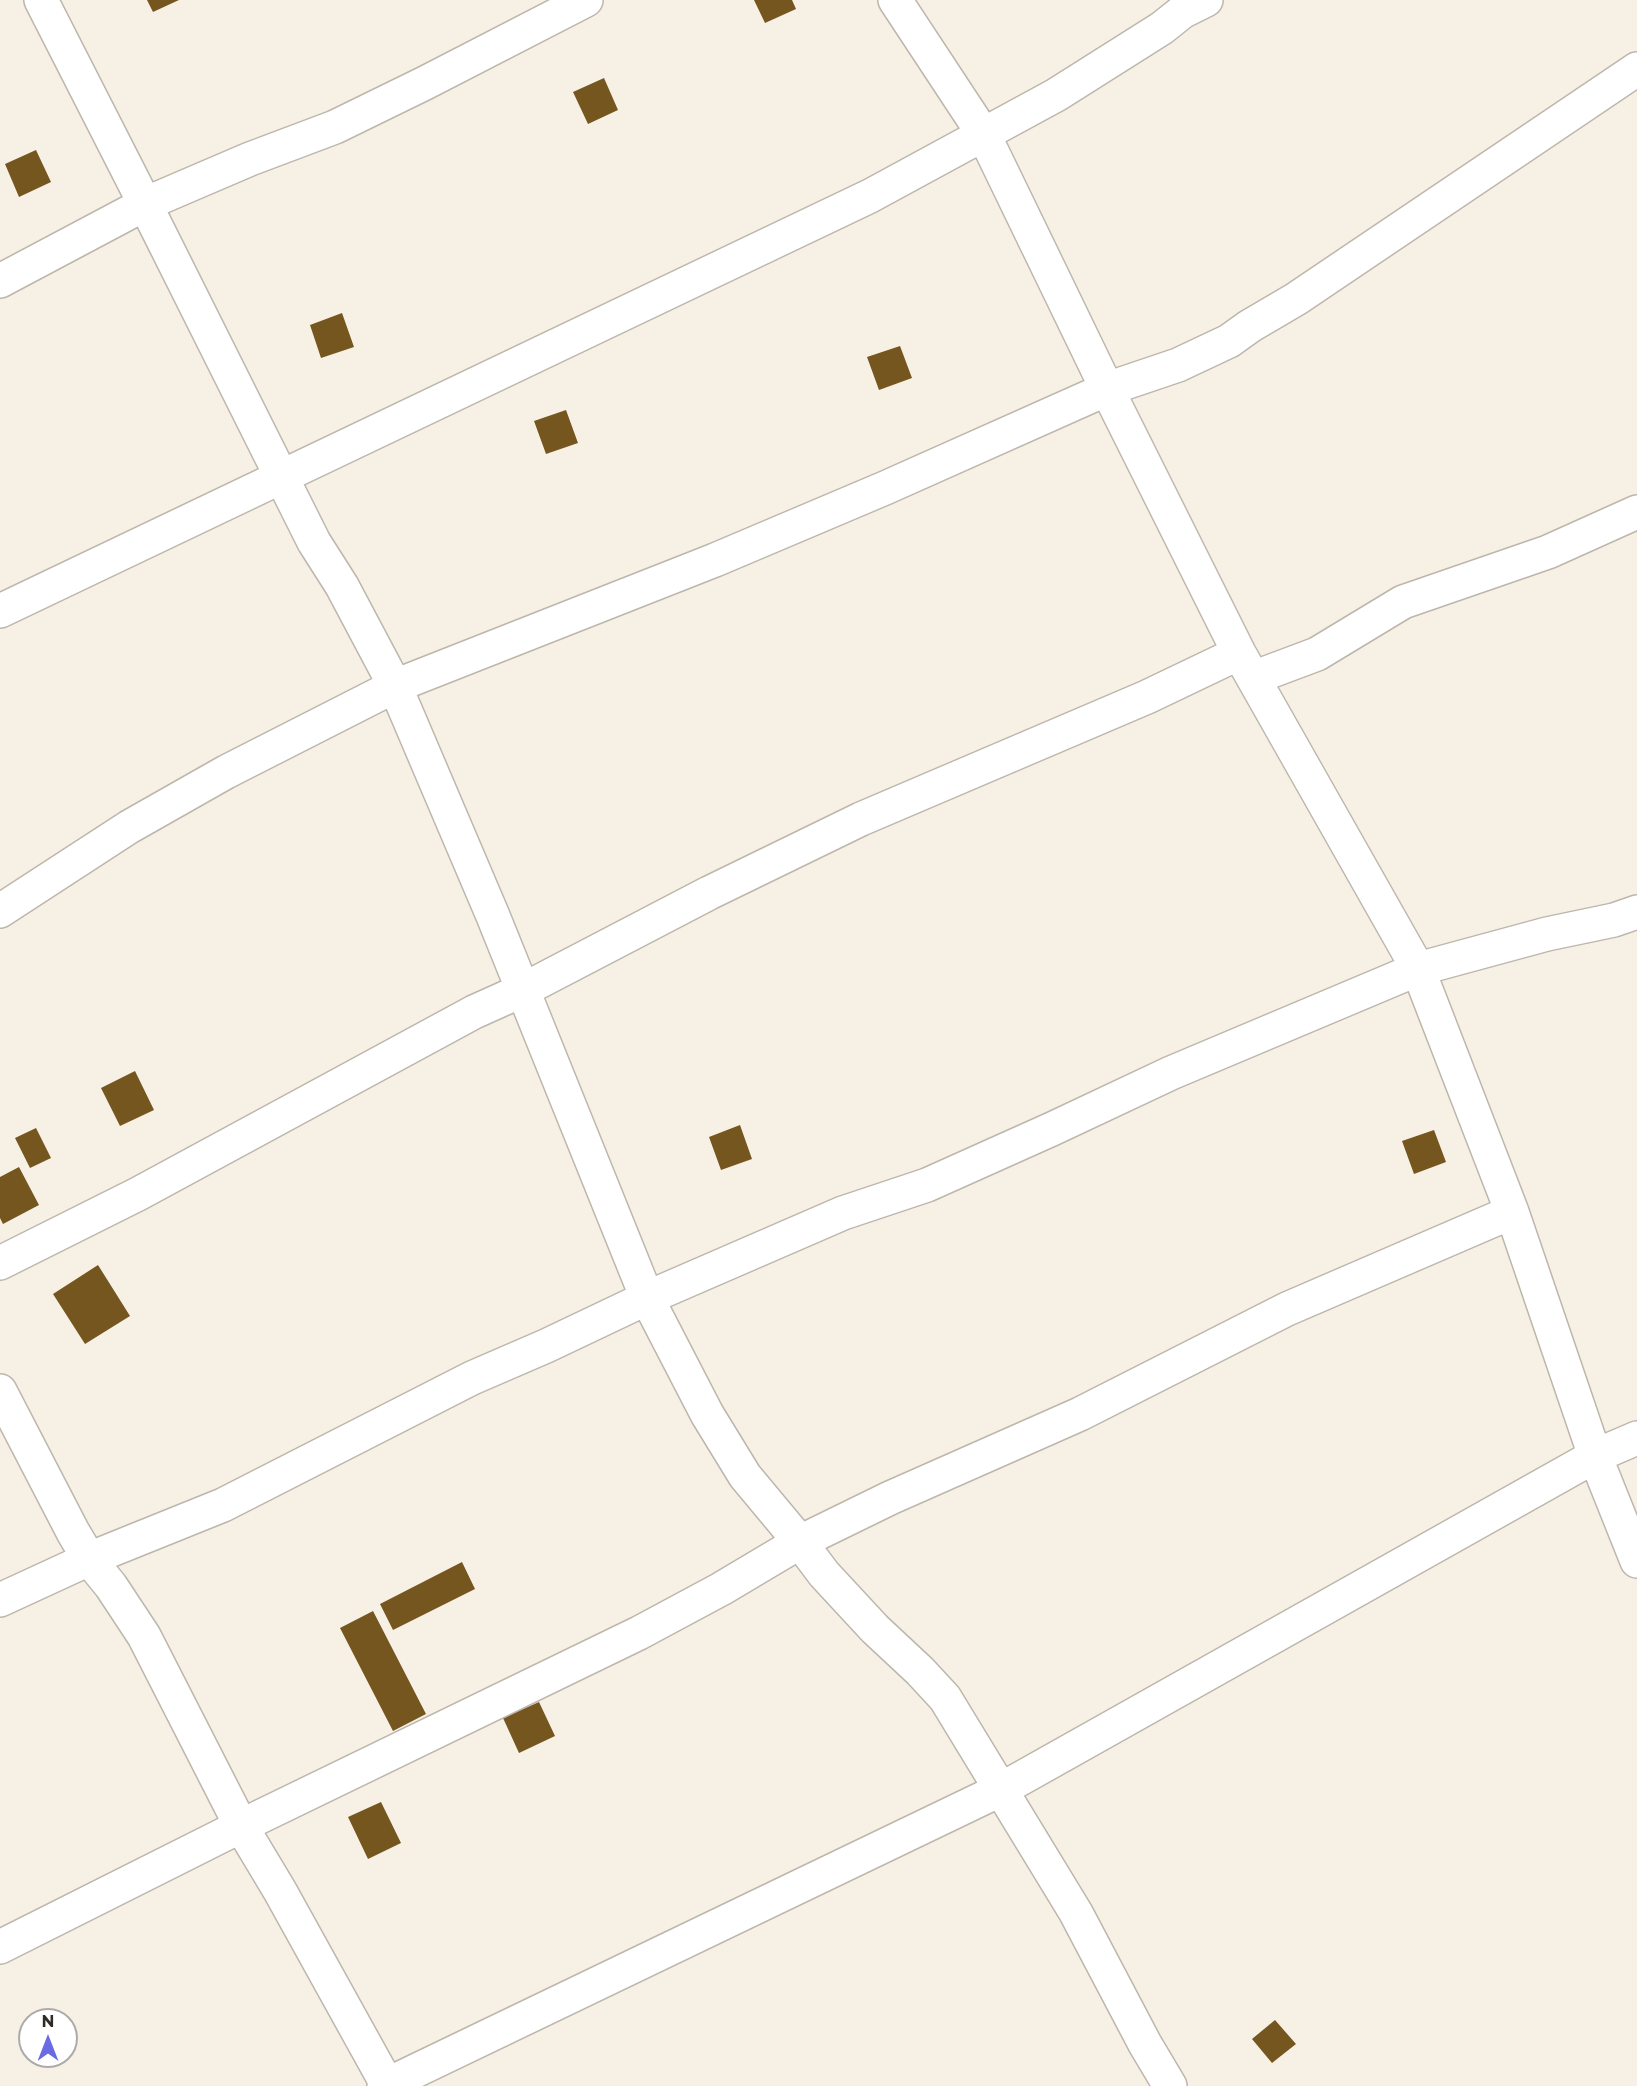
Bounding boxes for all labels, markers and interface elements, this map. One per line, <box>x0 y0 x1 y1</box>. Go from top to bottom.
north arrow <box>18 2008 78 2068</box>
text: N <box>42 2012 54 2031</box>

